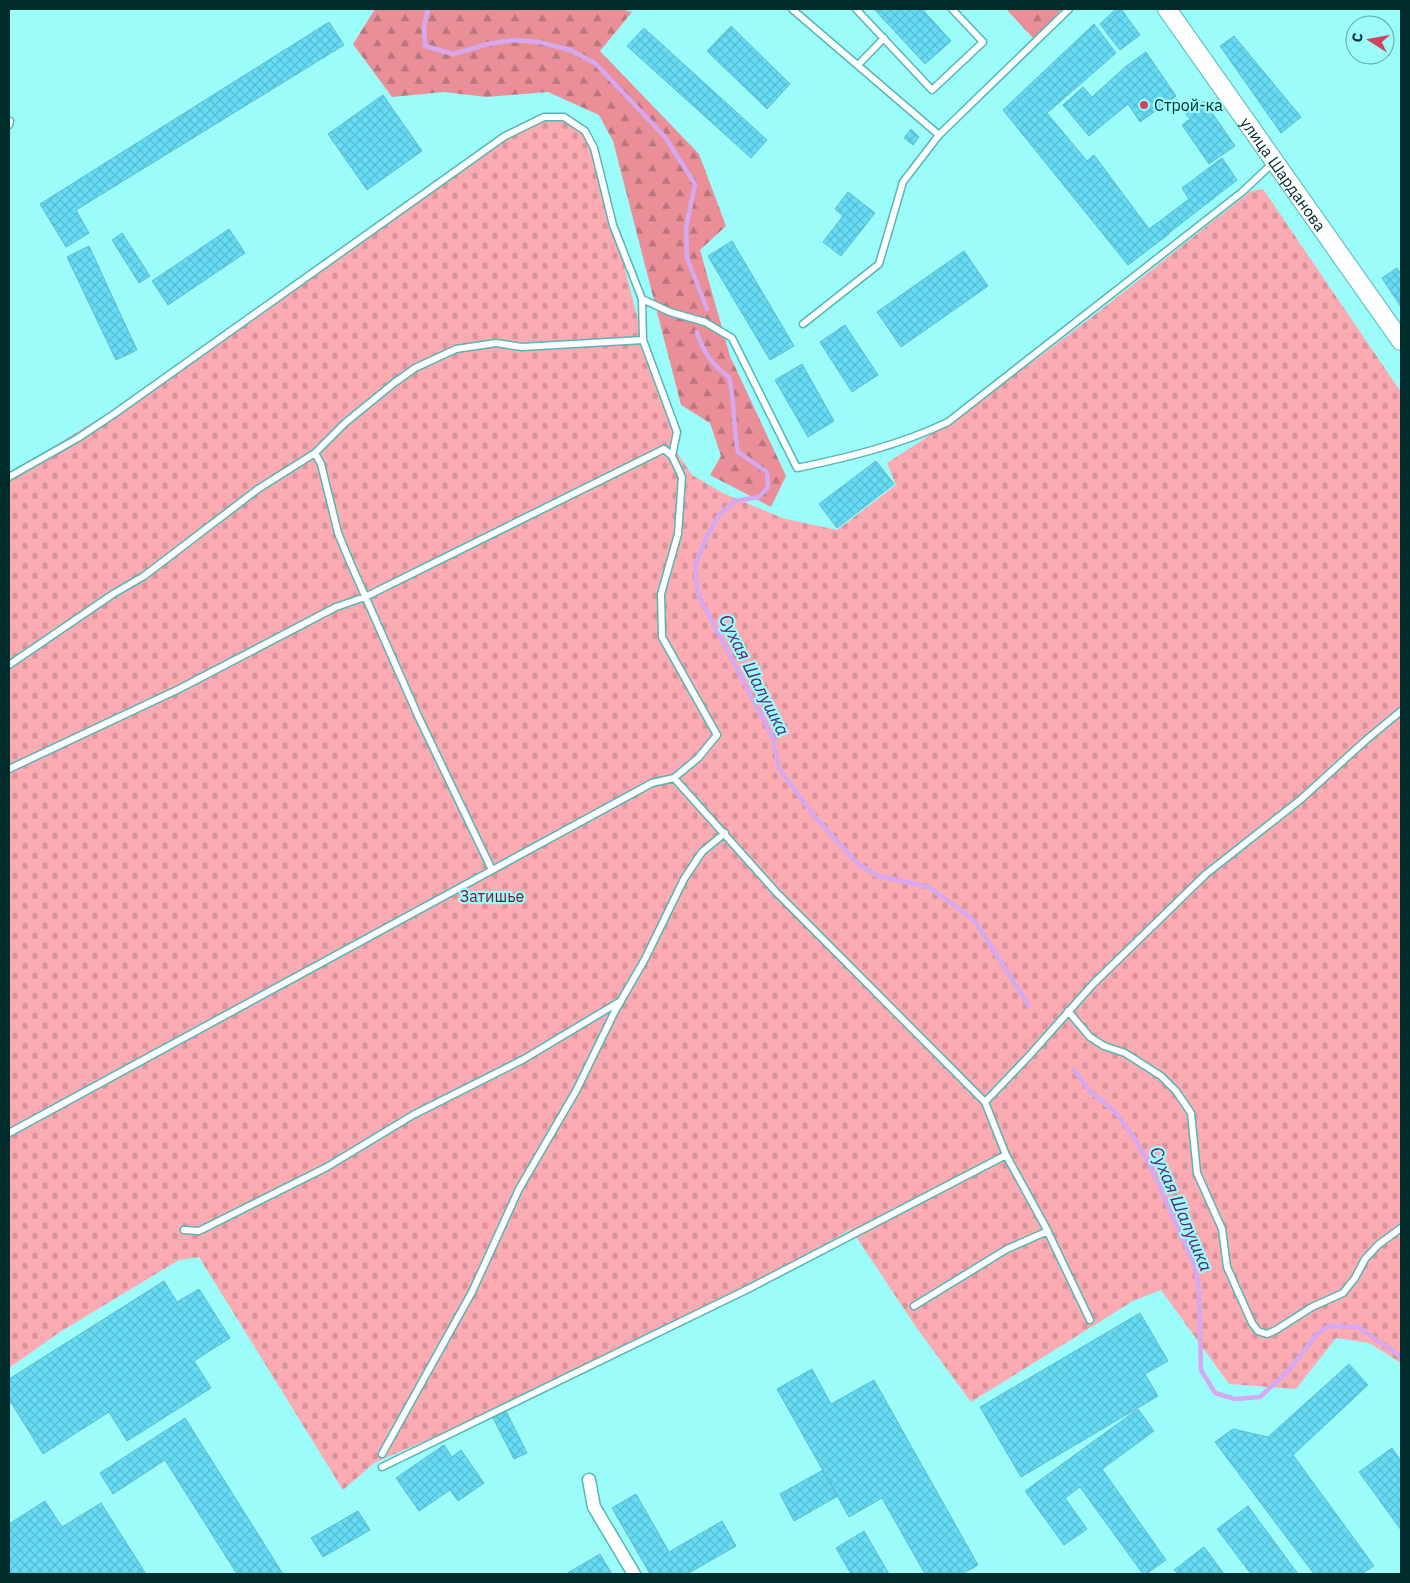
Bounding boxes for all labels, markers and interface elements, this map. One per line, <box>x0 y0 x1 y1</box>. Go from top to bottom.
north arrow <box>1345 15 1395 65</box>
text: С <box>1348 31 1367 44</box>
place label: Строй-ка <box>1154 95 1223 115</box>
marker: Строй-ка <box>1138 99 1150 111</box>
street label: улица Шарданова <box>1236 113 1331 235</box>
water label: Сухая Шалушка <box>714 610 795 739</box>
park label: Затишье <box>460 886 524 906</box>
water label: Сухая Шалушка <box>1145 1143 1218 1275</box>

